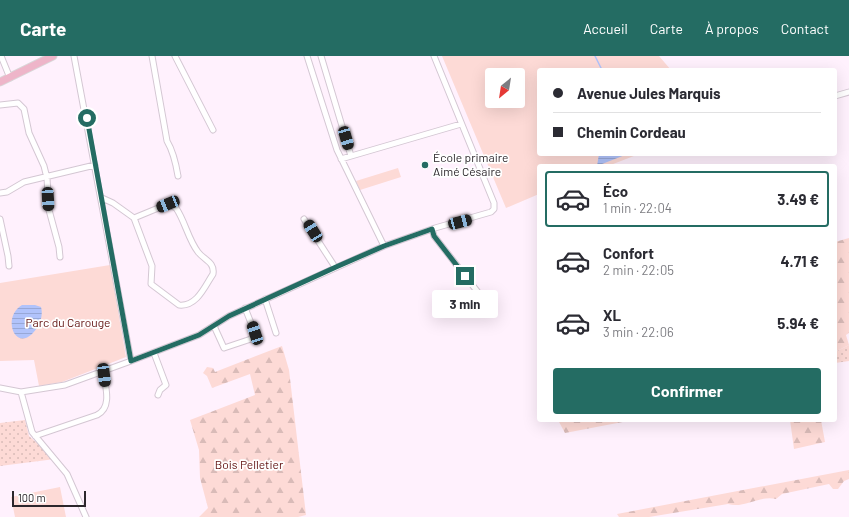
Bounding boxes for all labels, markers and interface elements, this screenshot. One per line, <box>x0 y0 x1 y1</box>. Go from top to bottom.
text: Carte <box>20 17 66 40</box>
text: Accueil <box>583 20 628 37</box>
text: Carte <box>650 20 683 37</box>
text: À propos <box>705 20 759 37</box>
text: Contact <box>781 20 829 37</box>
north arrow <box>485 68 525 108</box>
map controls <box>485 68 525 108</box>
text: Avenue Jules Marquis <box>577 84 721 102</box>
route start <box>78 109 96 127</box>
text: Chemin Cordeau <box>577 123 686 141</box>
car <box>337 125 355 151</box>
place label: École primaire Aimé Césaire <box>433 150 508 178</box>
marker: École primaire Aimé Césaire <box>420 160 430 170</box>
icon: car <box>555 181 591 217</box>
text: Éco <box>603 182 628 200</box>
car <box>41 187 55 211</box>
text: 3.49 € <box>777 190 819 208</box>
car <box>155 194 181 214</box>
text: 1 min · 22:04 <box>603 200 672 216</box>
car <box>447 213 473 231</box>
car <box>302 218 324 244</box>
icon: car <box>555 243 591 279</box>
text: Confort <box>603 244 654 262</box>
text: 4.71 € <box>781 252 819 270</box>
text: 2 min · 22:05 <box>603 262 674 278</box>
route end <box>456 267 474 285</box>
callout: 3 min <box>432 290 498 318</box>
text: 3 min <box>450 296 480 312</box>
icon: car <box>555 305 591 341</box>
text: XL <box>603 306 621 324</box>
text: 5.94 € <box>777 314 819 332</box>
park label: Parc du Carouge <box>26 315 110 329</box>
car <box>246 320 264 346</box>
text: 3 min · 22:06 <box>603 324 674 340</box>
car <box>97 362 111 388</box>
button: Confirmer <box>553 368 821 414</box>
park label: Bois Pelletier <box>215 457 284 471</box>
scale bar <box>12 489 86 508</box>
text: 100 m <box>18 491 46 504</box>

